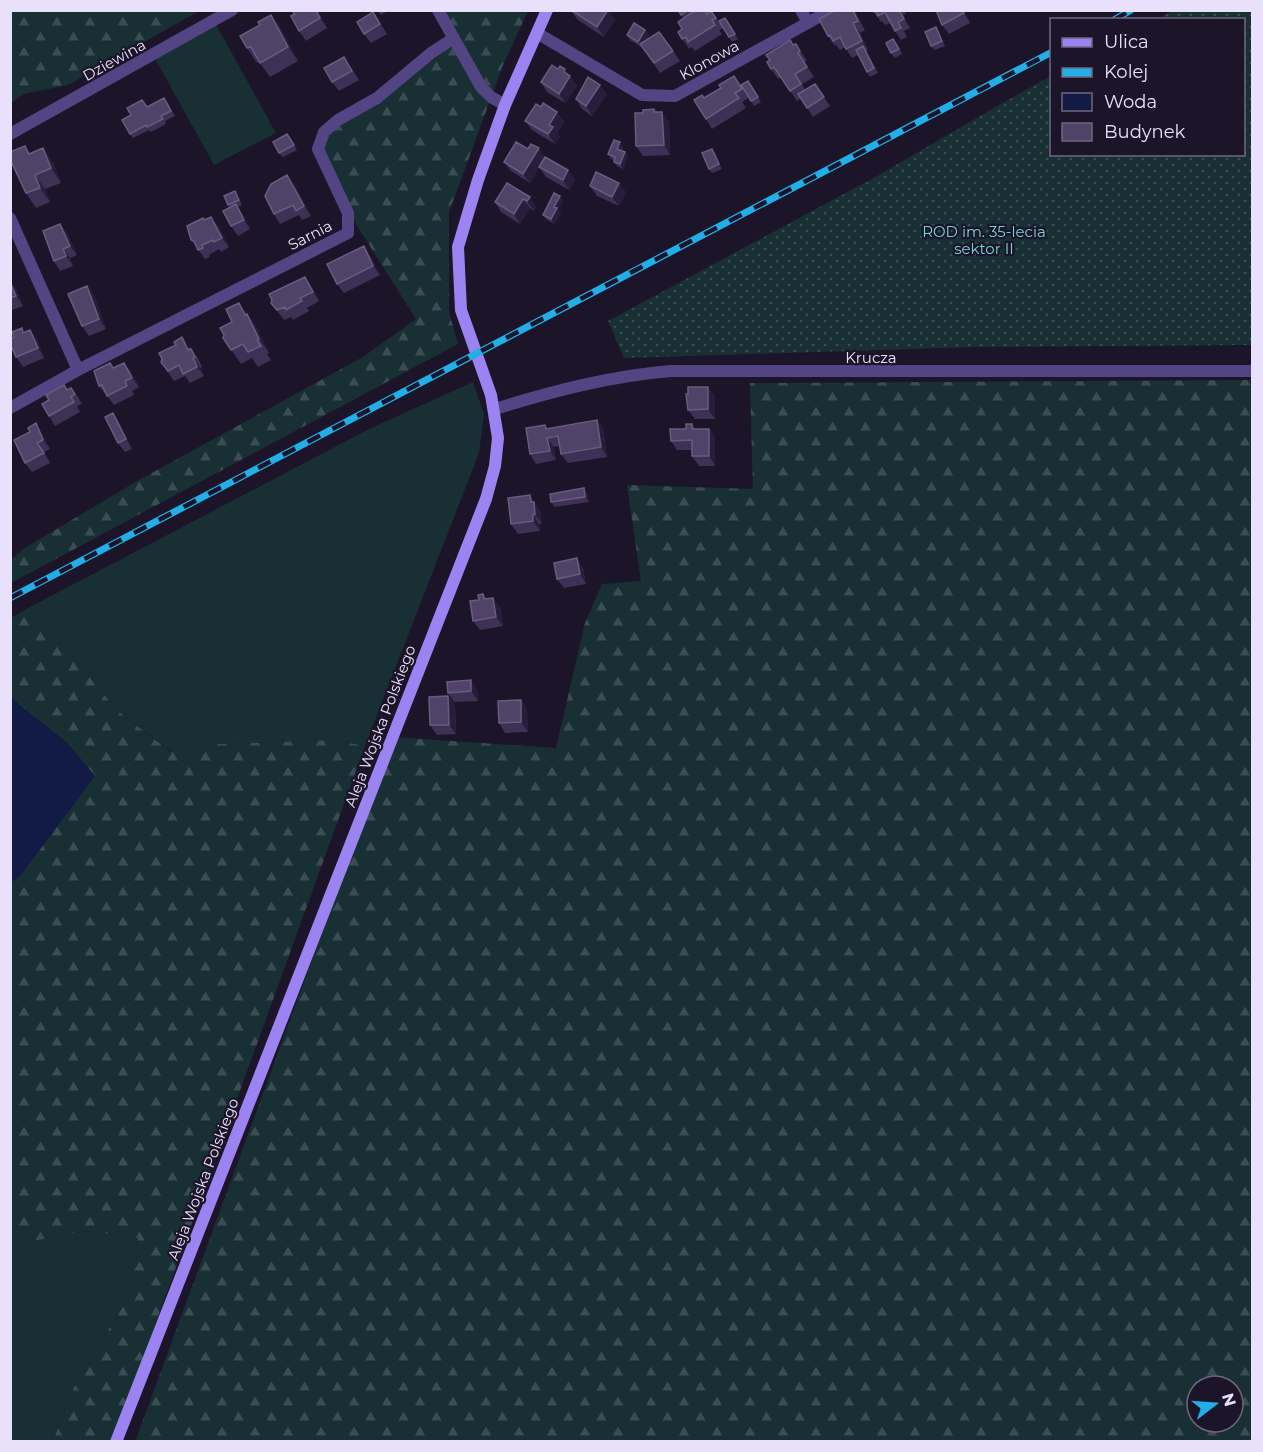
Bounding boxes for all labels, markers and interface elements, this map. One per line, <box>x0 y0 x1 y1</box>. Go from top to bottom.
legend <box>1050 18 1245 156</box>
text: Ulica <box>1104 31 1149 53</box>
street label: Dziewina <box>79 35 149 85</box>
street label: Klonowa <box>676 36 742 84</box>
text: Kolej <box>1104 61 1148 83</box>
text: Woda <box>1104 91 1157 113</box>
text: Budynek <box>1104 121 1186 143</box>
street label: Sarnia <box>285 216 335 254</box>
park label: ROD im. 35-lecia sektor II <box>922 222 1046 258</box>
street label: Krucza <box>845 348 897 367</box>
street label: Aleja Wojska Polskiego <box>340 642 420 810</box>
street label: Aleja Wojska Polskiego <box>163 1095 243 1263</box>
north arrow <box>1185 1374 1245 1434</box>
text: N <box>1218 1391 1240 1409</box>

